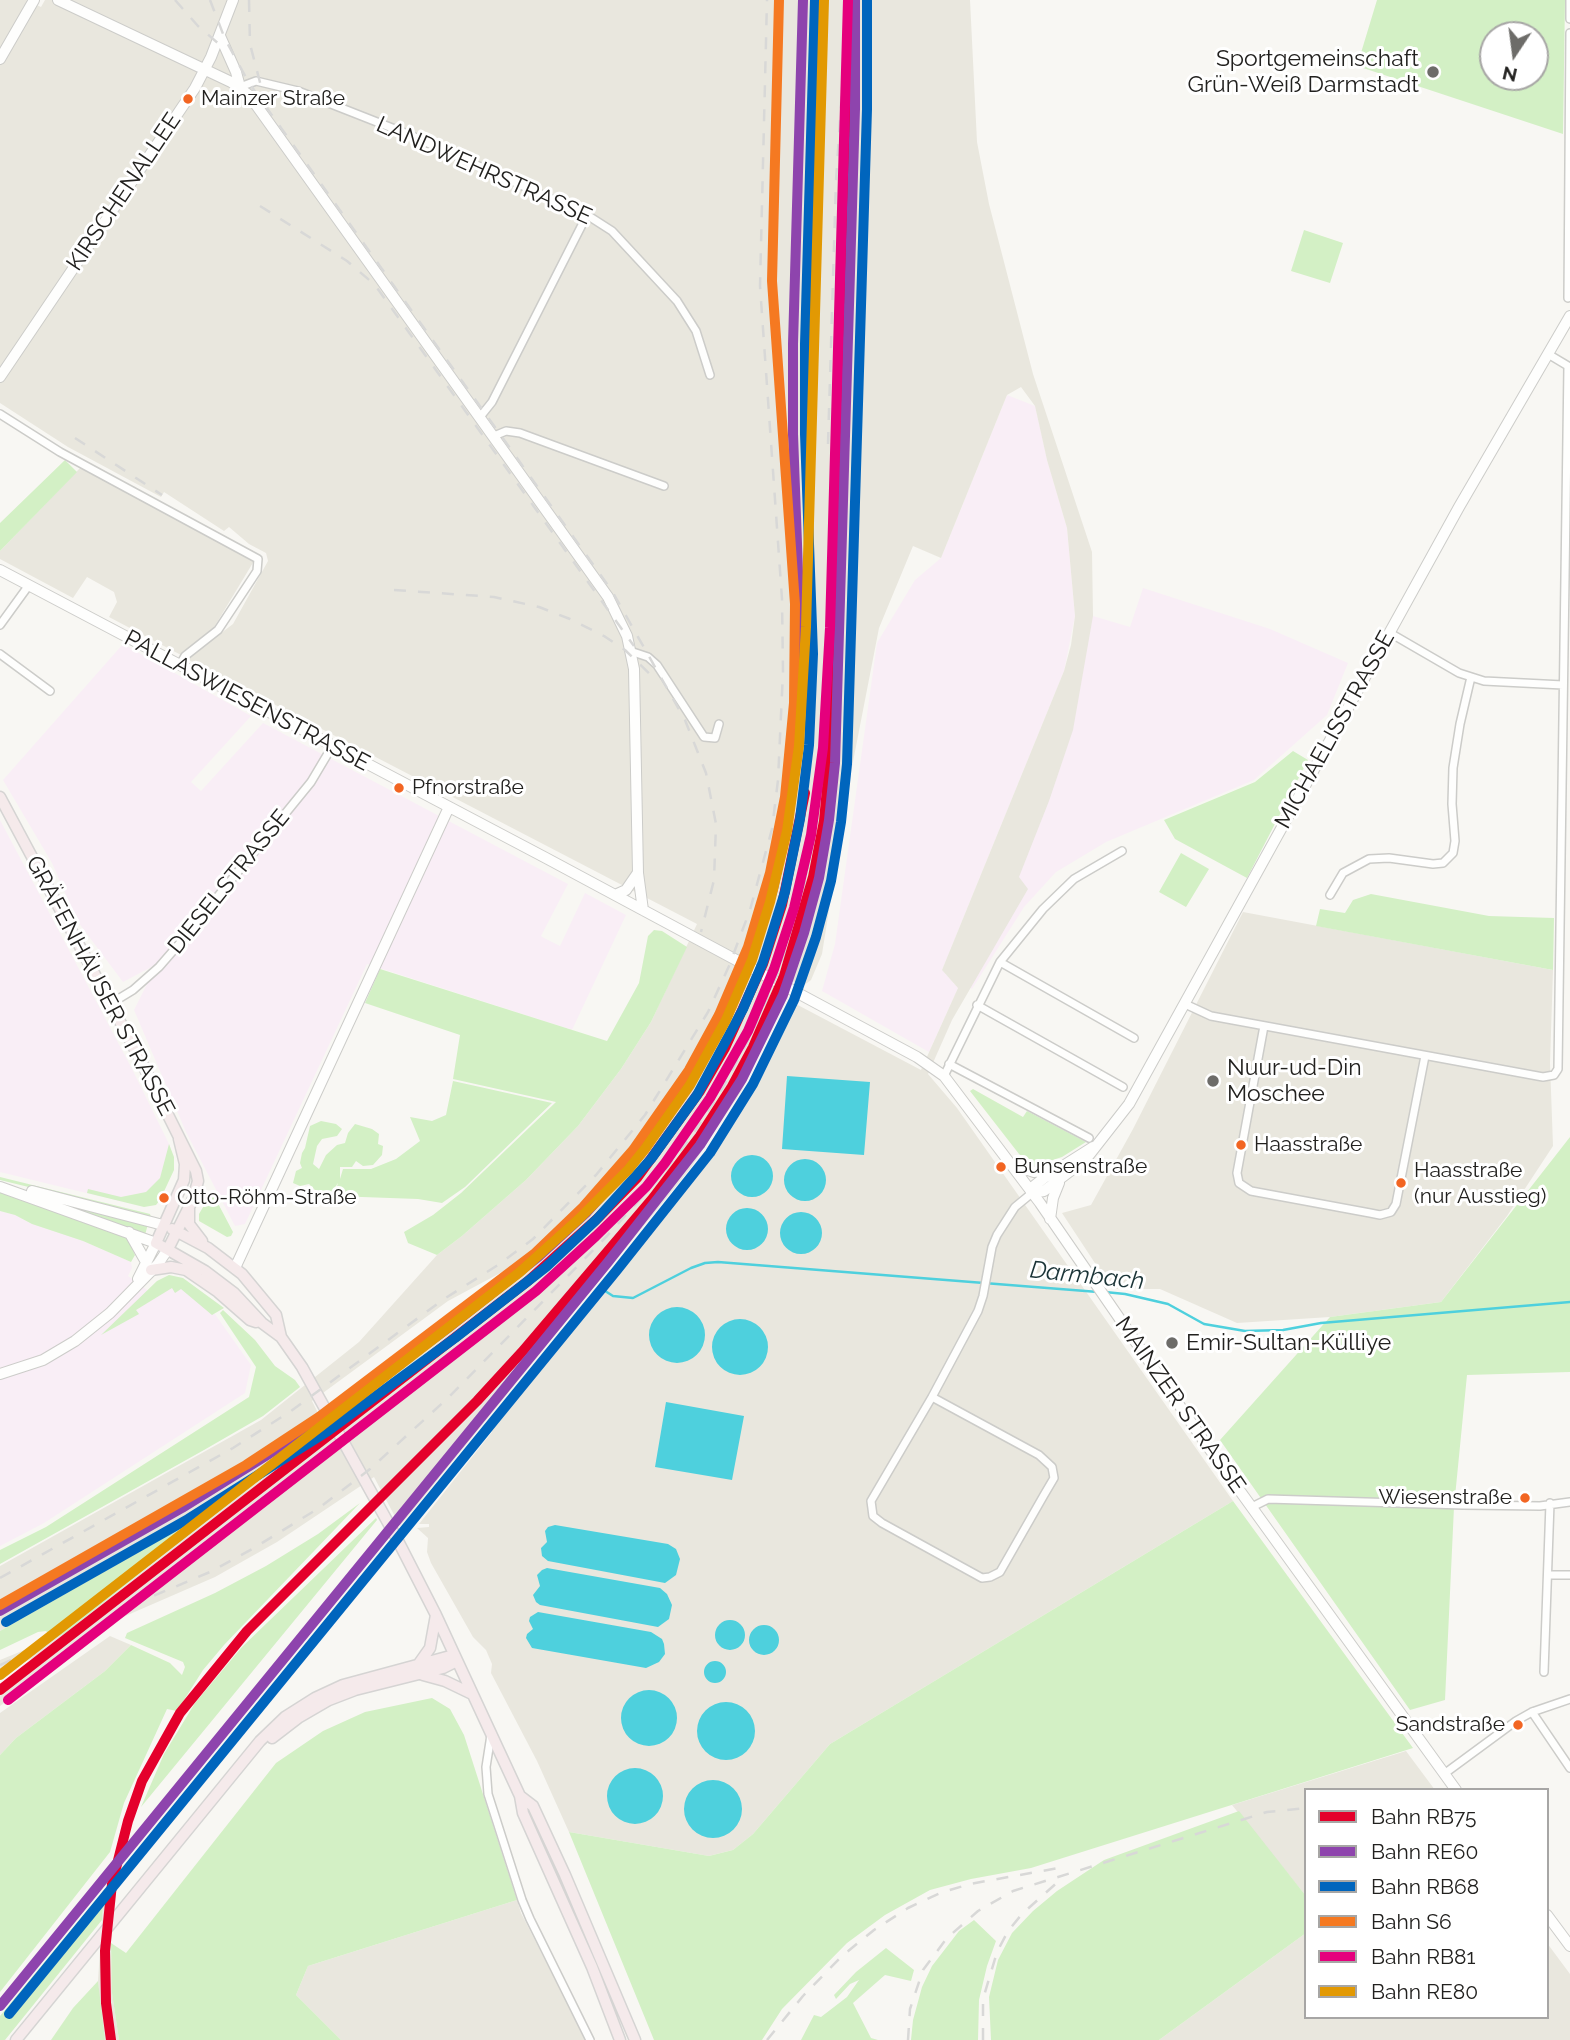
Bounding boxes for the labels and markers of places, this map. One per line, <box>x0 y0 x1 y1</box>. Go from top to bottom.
place label: Sportgemeinschaft Grün-Weiß Darmstadt <box>1187 45 1419 99</box>
marker: Sportgemeinschaft Grün-Weiß Darmstadt <box>1425 64 1441 80</box>
place label: Mainzer Straße <box>201 86 345 112</box>
marker: Mainzer Straße <box>181 92 195 106</box>
place label: Pfnorstraße <box>412 775 524 801</box>
marker: Pfnorstraße <box>392 781 406 795</box>
place label: Nuur-ud-Din Moschee <box>1227 1054 1362 1108</box>
marker: Nuur-ud-Din Moschee <box>1205 1073 1221 1089</box>
place label: Haasstraße <box>1254 1132 1362 1158</box>
marker: Haasstraße <box>1234 1138 1248 1152</box>
place label: Bunsenstraße <box>1014 1154 1147 1180</box>
place label: Haasstraße (nur Ausstieg) <box>1414 1158 1546 1208</box>
marker: Bunsenstraße <box>994 1160 1008 1174</box>
marker: Haasstraße (nur Ausstieg) <box>1394 1176 1408 1190</box>
place label: Otto-Röhm-Straße <box>177 1185 357 1211</box>
marker: Otto-Röhm-Straße <box>157 1191 171 1205</box>
place label: Emir-Sultan-Külliye <box>1186 1329 1391 1357</box>
marker: Emir-Sultan-Külliye <box>1164 1335 1180 1351</box>
place label: Wiesenstraße <box>1379 1485 1512 1511</box>
marker: Wiesenstraße <box>1518 1491 1532 1505</box>
place label: Sandstraße <box>1396 1712 1505 1738</box>
marker: Sandstraße <box>1511 1718 1525 1732</box>

